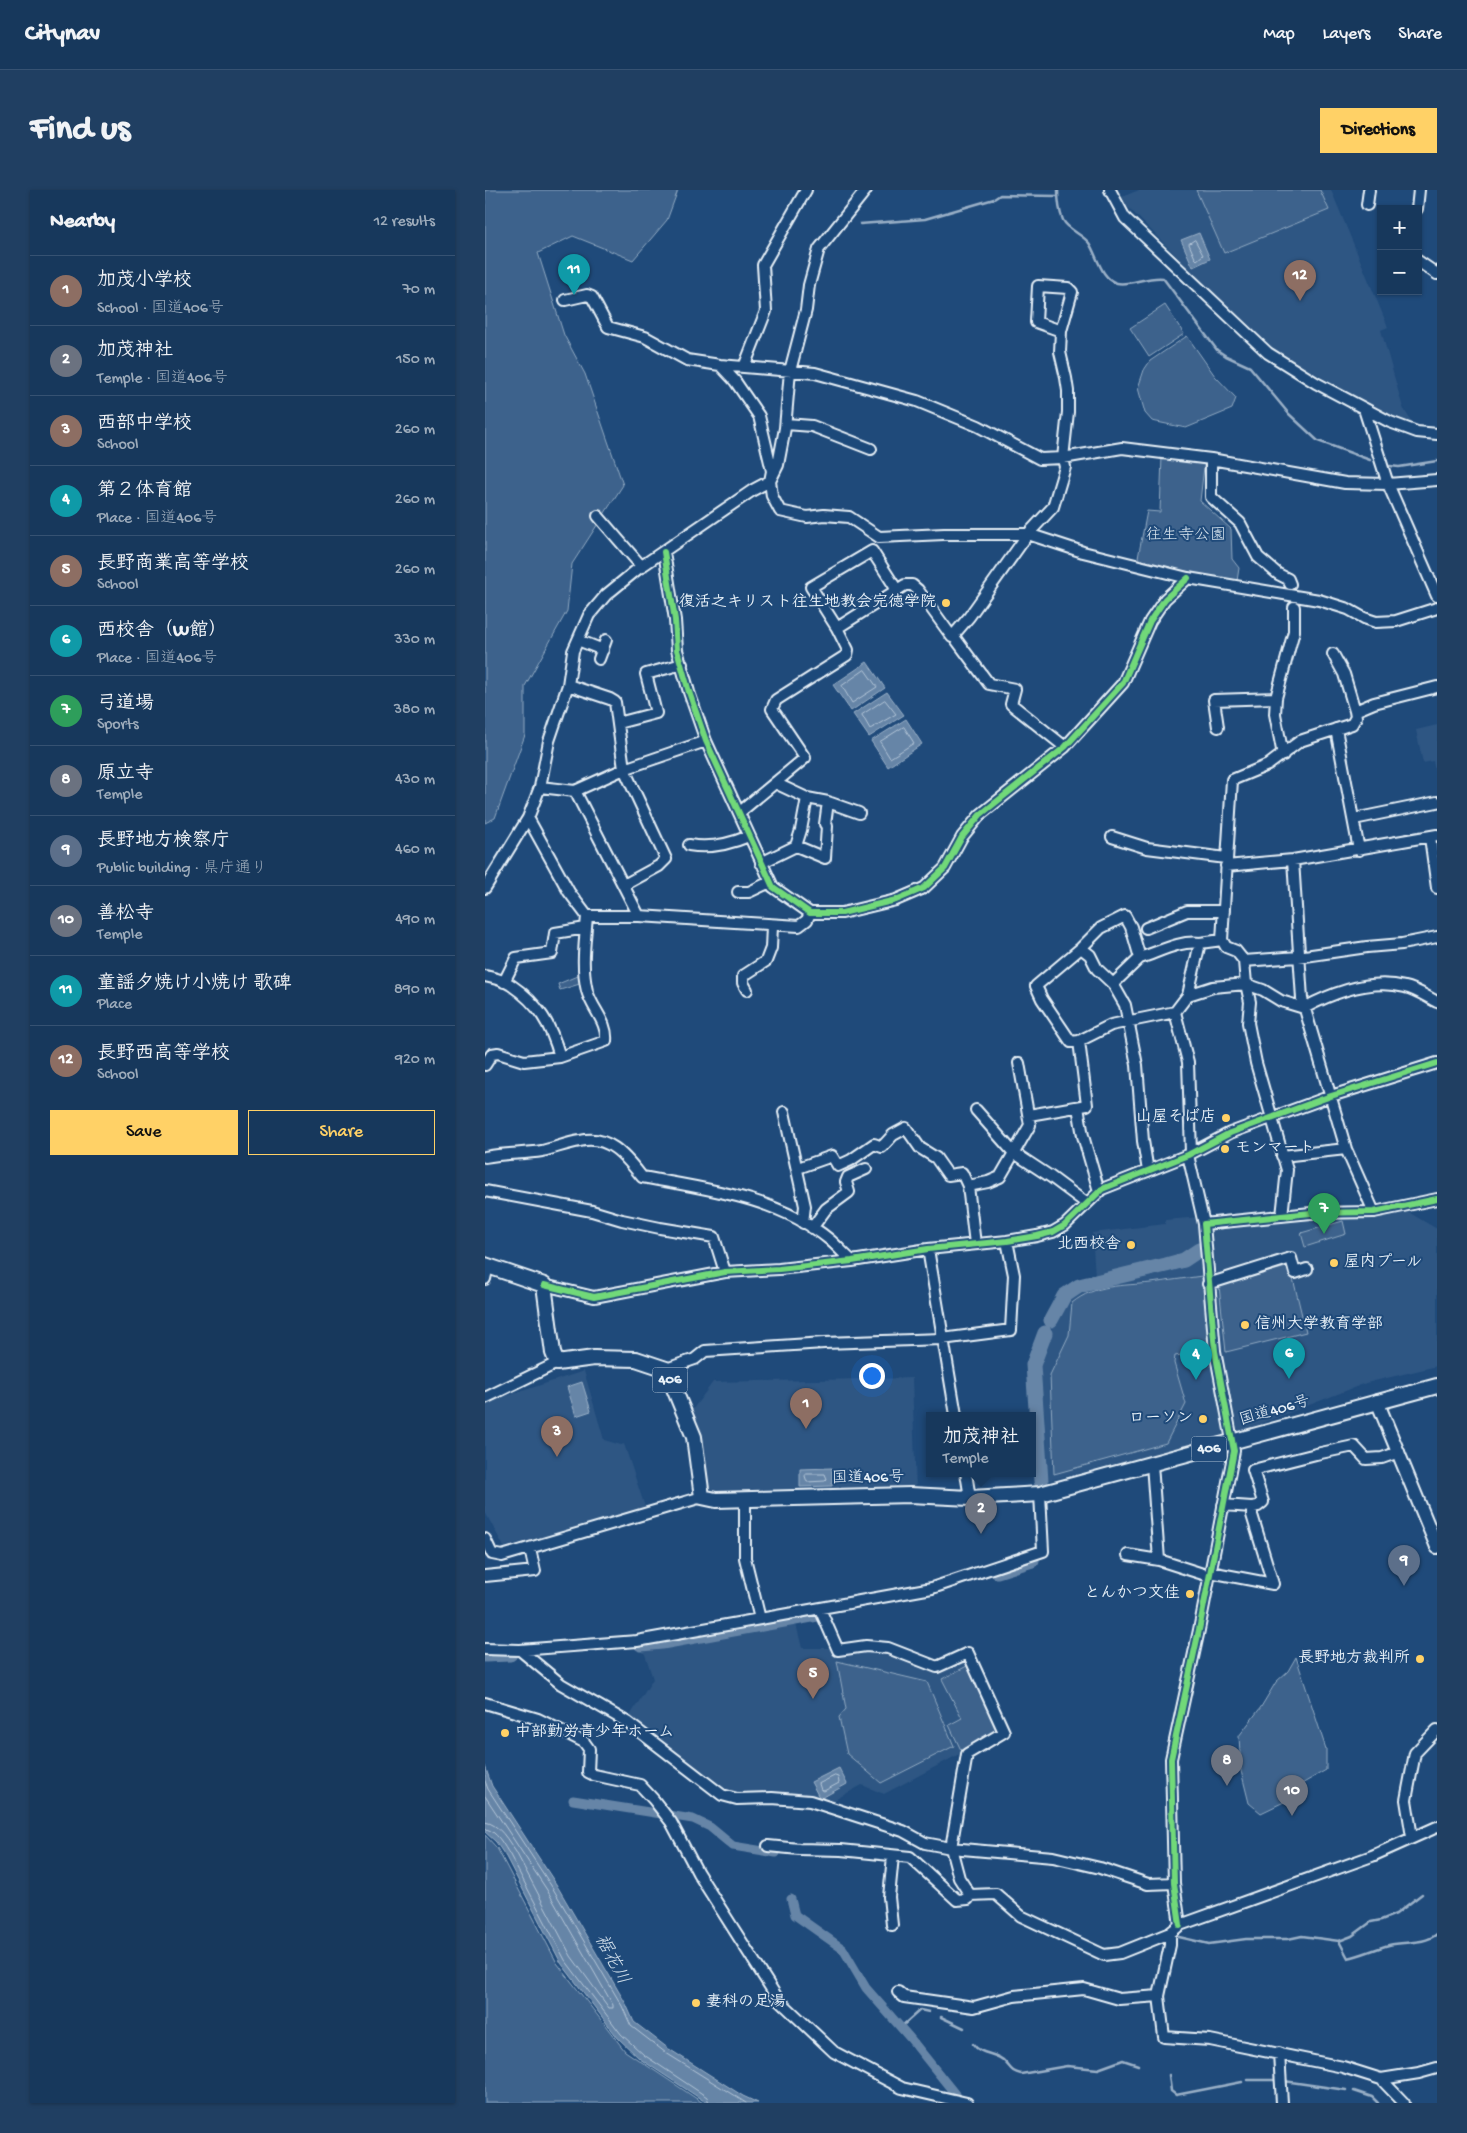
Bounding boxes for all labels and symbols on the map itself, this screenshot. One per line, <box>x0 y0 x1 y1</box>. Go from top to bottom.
pin: 11 <box>558 254 590 295</box>
pin: 12 <box>1284 260 1316 301</box>
park label: 往生寺公園 <box>1146 526 1226 546</box>
place label: 復活之キリスト往生地教会完徳学院 <box>679 592 936 613</box>
marker: 復活之キリスト往生地教会完徳学院 <box>940 597 952 609</box>
place label: 山屋そば店 <box>1136 1107 1216 1128</box>
marker: 山屋そば店 <box>1220 1112 1232 1124</box>
place label: モンマート <box>1235 1140 1315 1159</box>
marker: モンマート <box>1219 1143 1231 1155</box>
pin: 7 <box>1308 1193 1340 1234</box>
place label: 北西校舎 <box>1057 1235 1121 1255</box>
marker: 北西校舎 <box>1125 1239 1137 1251</box>
place label: 屋内プール <box>1344 1252 1422 1273</box>
marker: 屋内プール <box>1328 1257 1340 1269</box>
place label: 信州大学教育学部 <box>1255 1314 1383 1335</box>
marker: 信州大学教育学部 <box>1239 1319 1251 1331</box>
pin: 6 <box>1273 1338 1305 1379</box>
pin: 4 <box>1180 1339 1212 1380</box>
your location <box>859 1363 885 1389</box>
road number: 406 <box>653 1368 687 1392</box>
pin: 1 <box>790 1388 822 1429</box>
street label: 国道406号 <box>1237 1392 1313 1431</box>
place label: ローソン <box>1129 1410 1193 1429</box>
marker: ローソン <box>1197 1413 1209 1425</box>
pin: 3 <box>541 1416 573 1457</box>
road number: 406 <box>1191 1436 1227 1462</box>
street label: 国道406号 <box>831 1468 905 1489</box>
pin: 2 <box>965 1493 997 1534</box>
pin: 9 <box>1388 1545 1420 1586</box>
place label: とんかつ文佳 <box>1084 1584 1180 1604</box>
marker: とんかつ文佳 <box>1184 1588 1196 1600</box>
place label: 長野地方裁判所 <box>1298 1649 1410 1669</box>
marker: 長野地方裁判所 <box>1414 1653 1426 1665</box>
pin: 5 <box>797 1658 829 1699</box>
place label: 中部勤労青少年ホーム <box>515 1722 674 1743</box>
marker: 中部勤労青少年ホーム <box>499 1727 511 1739</box>
pin: 8 <box>1211 1745 1243 1786</box>
pin: 10 <box>1276 1775 1308 1816</box>
water label: 裾花川 <box>589 1931 634 1989</box>
place label: 妻科の足湯 <box>706 1993 786 2013</box>
marker: 妻科の足湯 <box>690 1997 702 2009</box>

